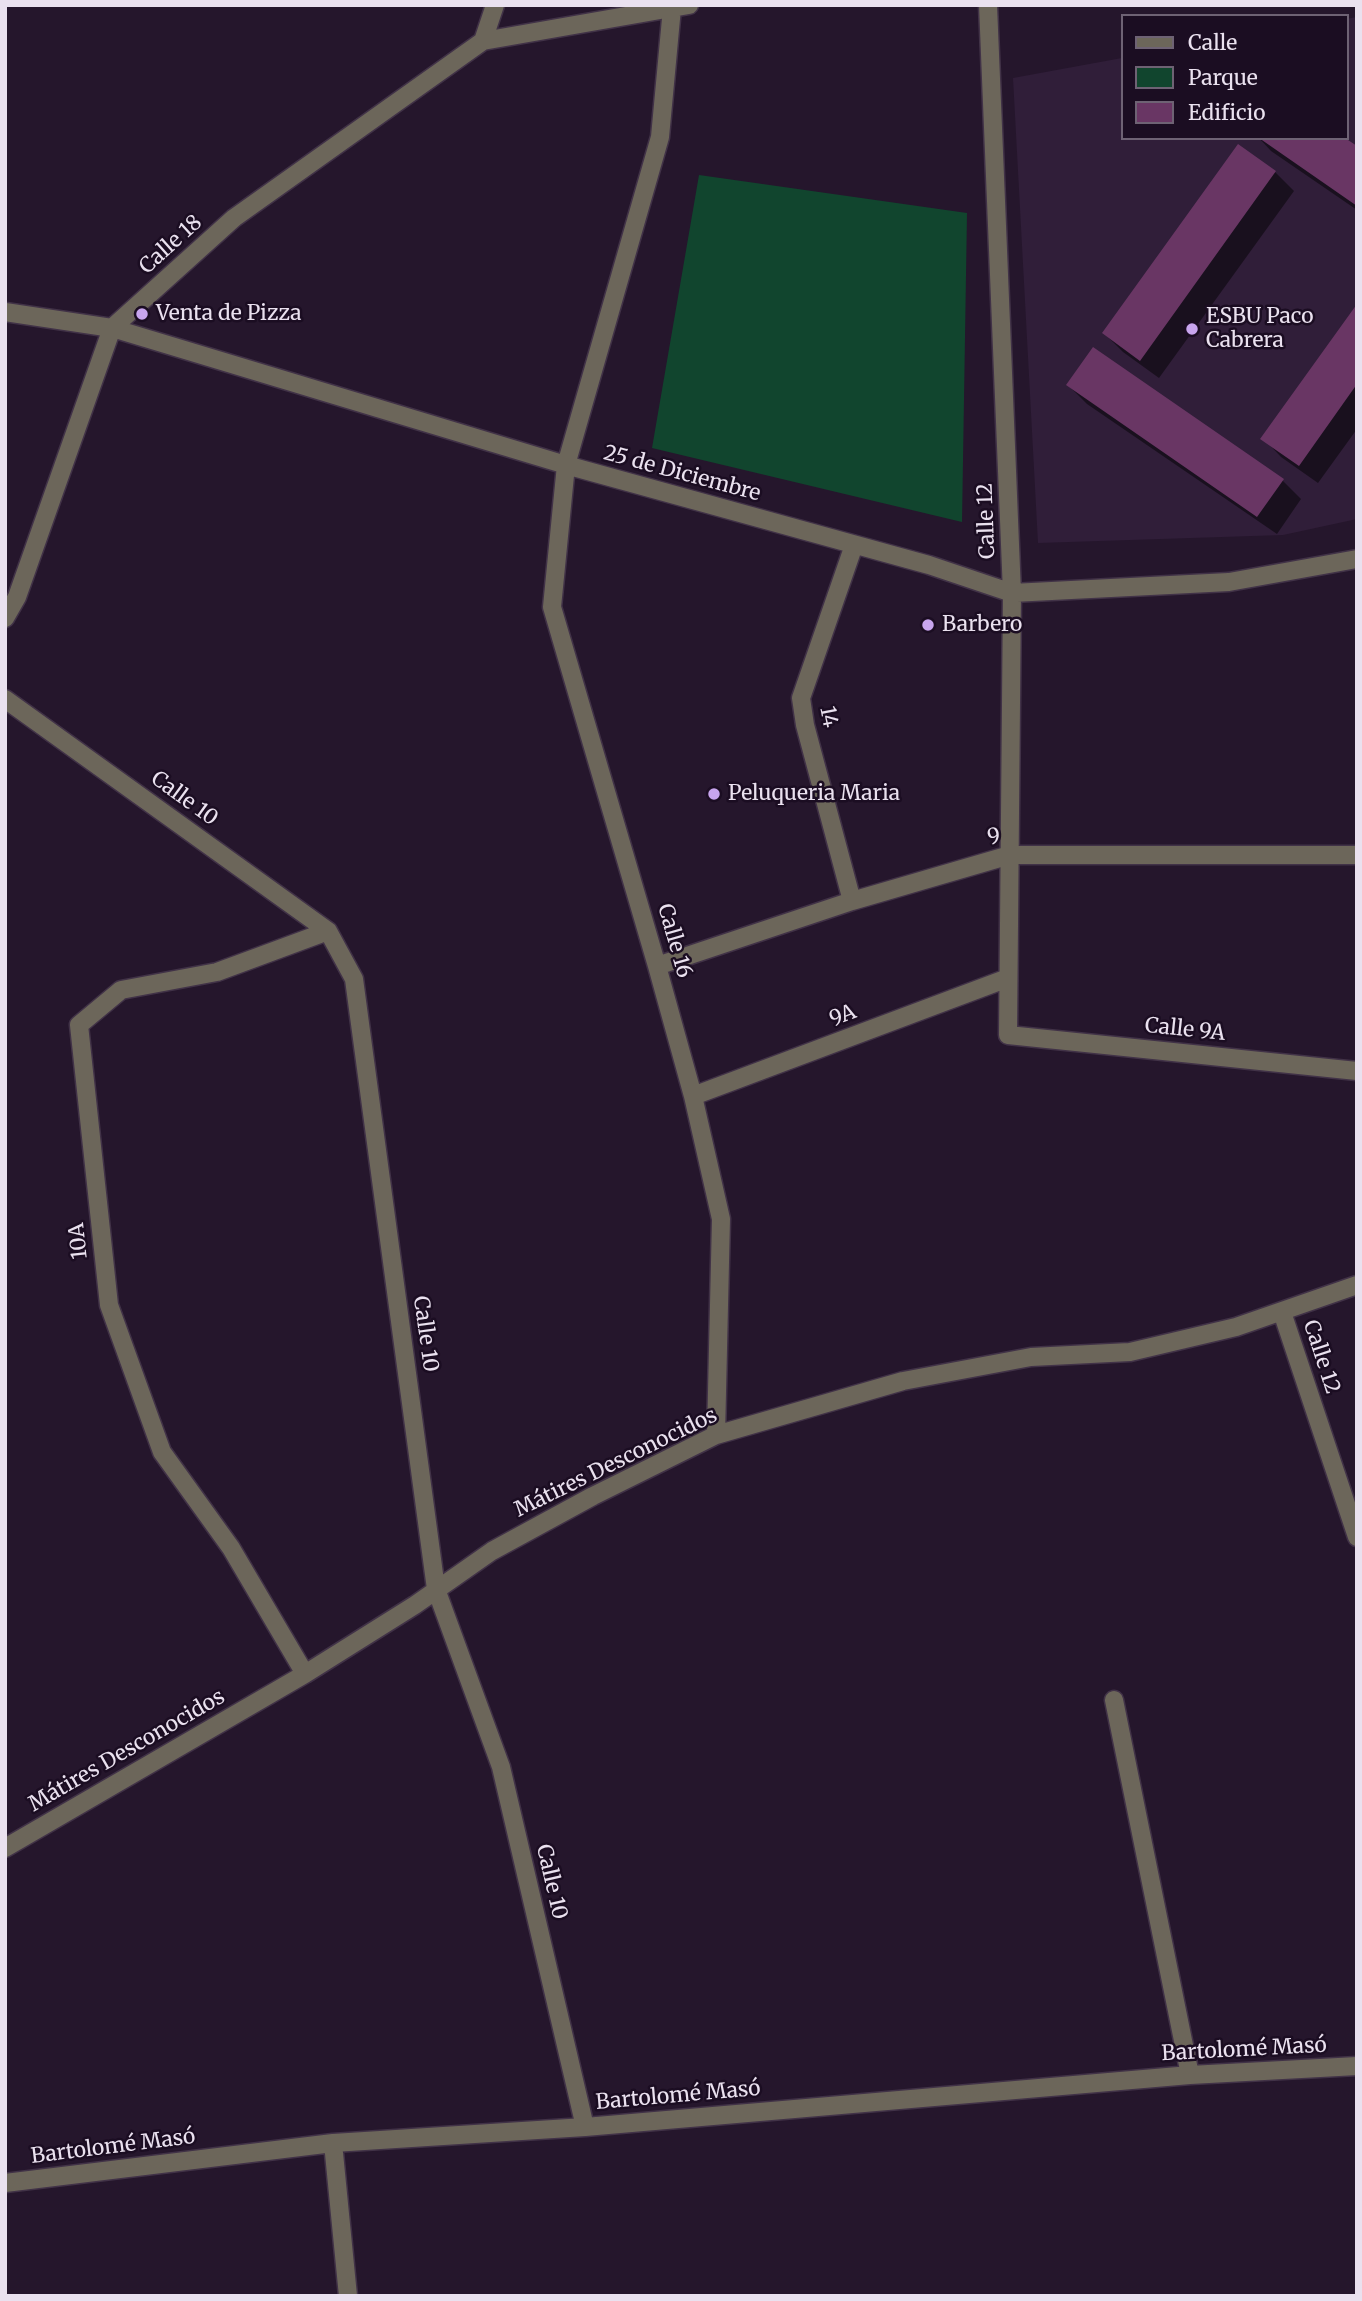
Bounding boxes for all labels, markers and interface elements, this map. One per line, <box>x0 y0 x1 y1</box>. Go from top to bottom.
legend <box>1120 14 1348 140</box>
text: Calle <box>1188 29 1237 56</box>
text: Parque <box>1188 64 1258 91</box>
text: Edificio <box>1188 99 1265 126</box>
street label: Calle 18 <box>134 210 208 280</box>
place label: Venta de Pizza <box>156 301 302 327</box>
place label: ESBU Paco Cabrera <box>1206 304 1313 354</box>
marker: Venta de Pizza <box>134 306 150 322</box>
marker: ESBU Paco Cabrera <box>1184 321 1200 337</box>
street label: 25 de Diciembre <box>601 441 763 507</box>
street label: Calle 12 <box>973 483 1001 559</box>
place label: Barbero <box>942 612 1022 638</box>
marker: Barbero <box>920 617 936 633</box>
street label: 14 <box>814 704 842 730</box>
street label: Calle 10 <box>146 766 222 832</box>
place label: Peluqueria Maria <box>728 781 900 807</box>
marker: Peluqueria Maria <box>706 786 722 802</box>
street label: 9 <box>985 823 1003 851</box>
street label: Calle 16 <box>651 901 697 981</box>
street label: 9A <box>826 1000 860 1032</box>
street label: Calle 9A <box>1144 1013 1226 1047</box>
street label: 10A <box>65 1222 93 1260</box>
street label: Calle 10 <box>407 1294 443 1374</box>
street label: Calle 12 <box>1297 1317 1345 1397</box>
street label: Mátires Desconocidos <box>511 1403 721 1523</box>
street label: Mátires Desconocidos <box>25 1685 229 1817</box>
street label: Calle 10 <box>530 1842 572 1922</box>
street label: Bartolomé Masó <box>1161 2033 1327 2067</box>
street label: Bartolomé Masó <box>595 2076 761 2116</box>
street label: Bartolomé Masó <box>29 2124 197 2170</box>

